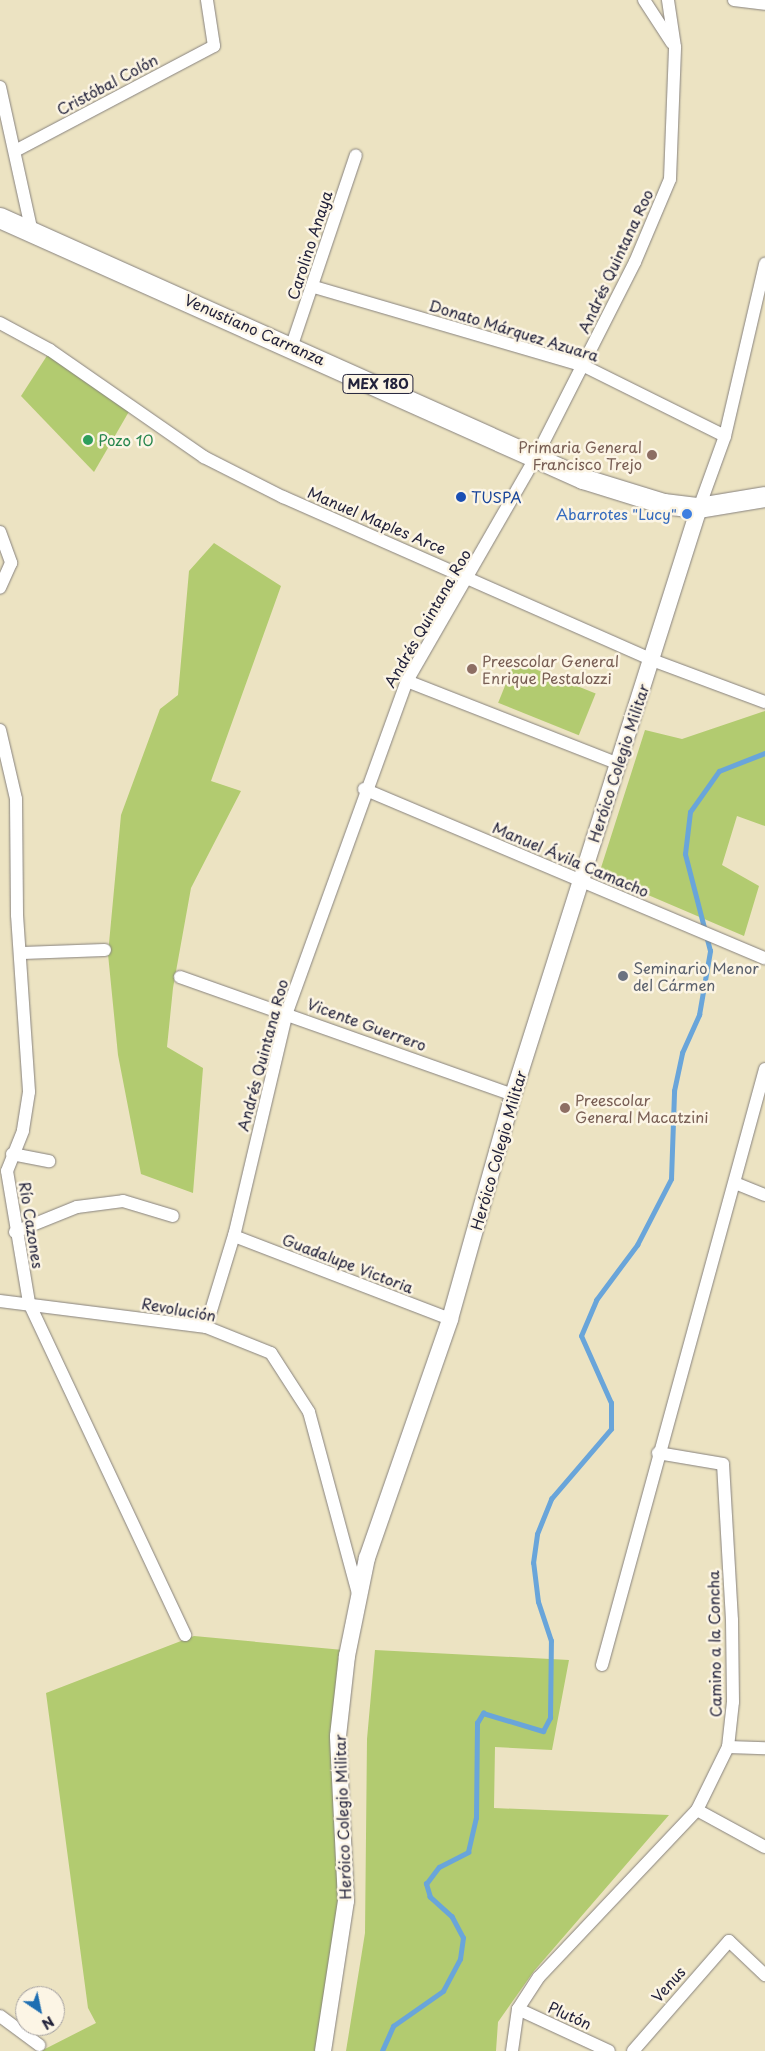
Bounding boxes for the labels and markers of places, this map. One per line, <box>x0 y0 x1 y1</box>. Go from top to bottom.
place label: Pozo 10 <box>98 431 154 449</box>
marker: Pozo 10 <box>82 434 94 446</box>
place label: Primaria General Francisco Trejo <box>517 437 642 472</box>
marker: Primaria General Francisco Trejo <box>646 449 658 461</box>
place label: TUSPA <box>471 488 522 506</box>
marker: TUSPA <box>455 491 467 503</box>
place label: Abarrotes "Lucy" <box>555 505 677 523</box>
marker: Abarrotes "Lucy" <box>681 508 693 520</box>
place label: Preescolar General Enrique Pestalozzi <box>482 651 619 686</box>
marker: Preescolar General Enrique Pestalozzi <box>466 663 478 675</box>
place label: Seminario Menor del Cármen <box>633 958 758 993</box>
marker: Seminario Menor del Cármen <box>617 970 629 982</box>
place label: Preescolar General Macatzini <box>575 1090 709 1125</box>
marker: Preescolar General Macatzini <box>559 1102 571 1114</box>

